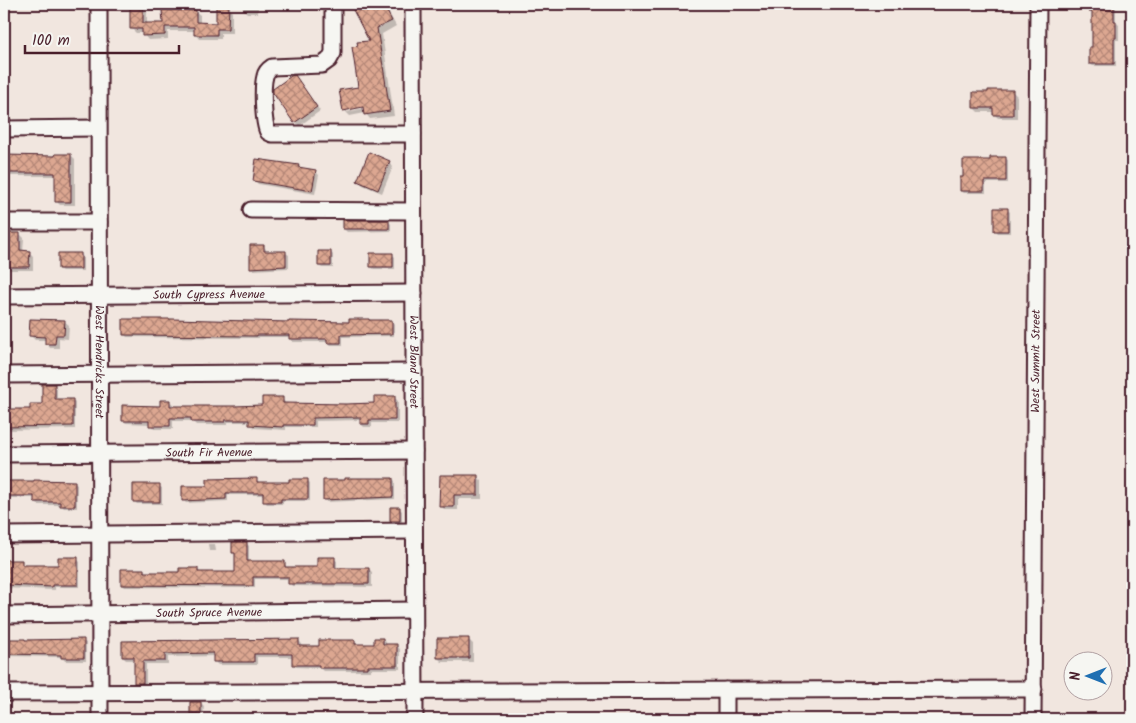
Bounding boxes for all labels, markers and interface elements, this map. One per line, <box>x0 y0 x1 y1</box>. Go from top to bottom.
scale bar <box>25 22 179 54</box>
text: 100 m <box>32 29 70 53</box>
street label: South Cypress Avenue <box>153 285 266 304</box>
street label: West Hendricks Street <box>90 305 109 419</box>
street label: West Summit Street <box>1026 309 1045 413</box>
street label: West Bland Street <box>404 315 424 409</box>
street label: South Fir Avenue <box>166 443 253 462</box>
street label: South Spruce Avenue <box>156 602 263 623</box>
north arrow <box>1064 650 1114 700</box>
text: N <box>1065 671 1087 680</box>

